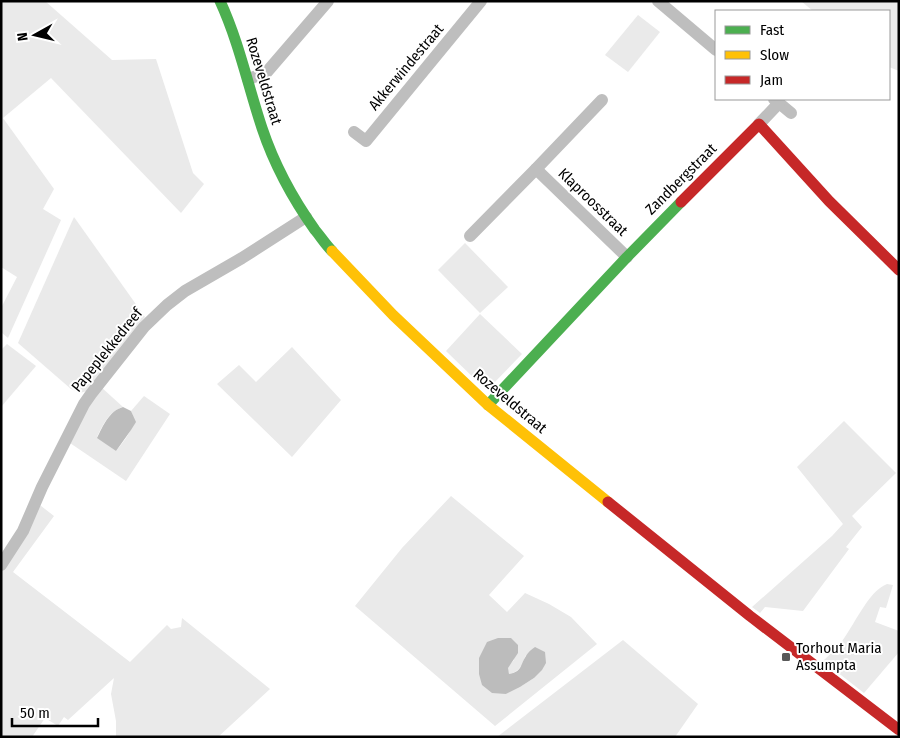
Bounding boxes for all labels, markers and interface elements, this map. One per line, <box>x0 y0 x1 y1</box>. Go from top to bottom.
north arrow <box>10 10 60 60</box>
legend <box>715 10 890 100</box>
street label: Akkerwindestraat <box>365 20 447 114</box>
text: Fast <box>760 21 784 39</box>
text: N <box>14 31 32 42</box>
street label: Rozeveldstraat <box>242 35 286 127</box>
text: Slow <box>760 46 789 64</box>
text: Jam <box>760 71 783 89</box>
street label: Zandbergstraat <box>642 140 720 218</box>
street label: Klaproosstraat <box>555 164 632 240</box>
street label: Papeplekkedreef <box>68 303 147 396</box>
street label: Rozeveldstraat <box>470 365 551 437</box>
place label: Torhout Maria Assumpta <box>796 639 882 674</box>
marker: Torhout Maria Assumpta <box>780 651 792 663</box>
scale bar <box>12 696 99 728</box>
text: 50 m <box>20 704 50 722</box>

